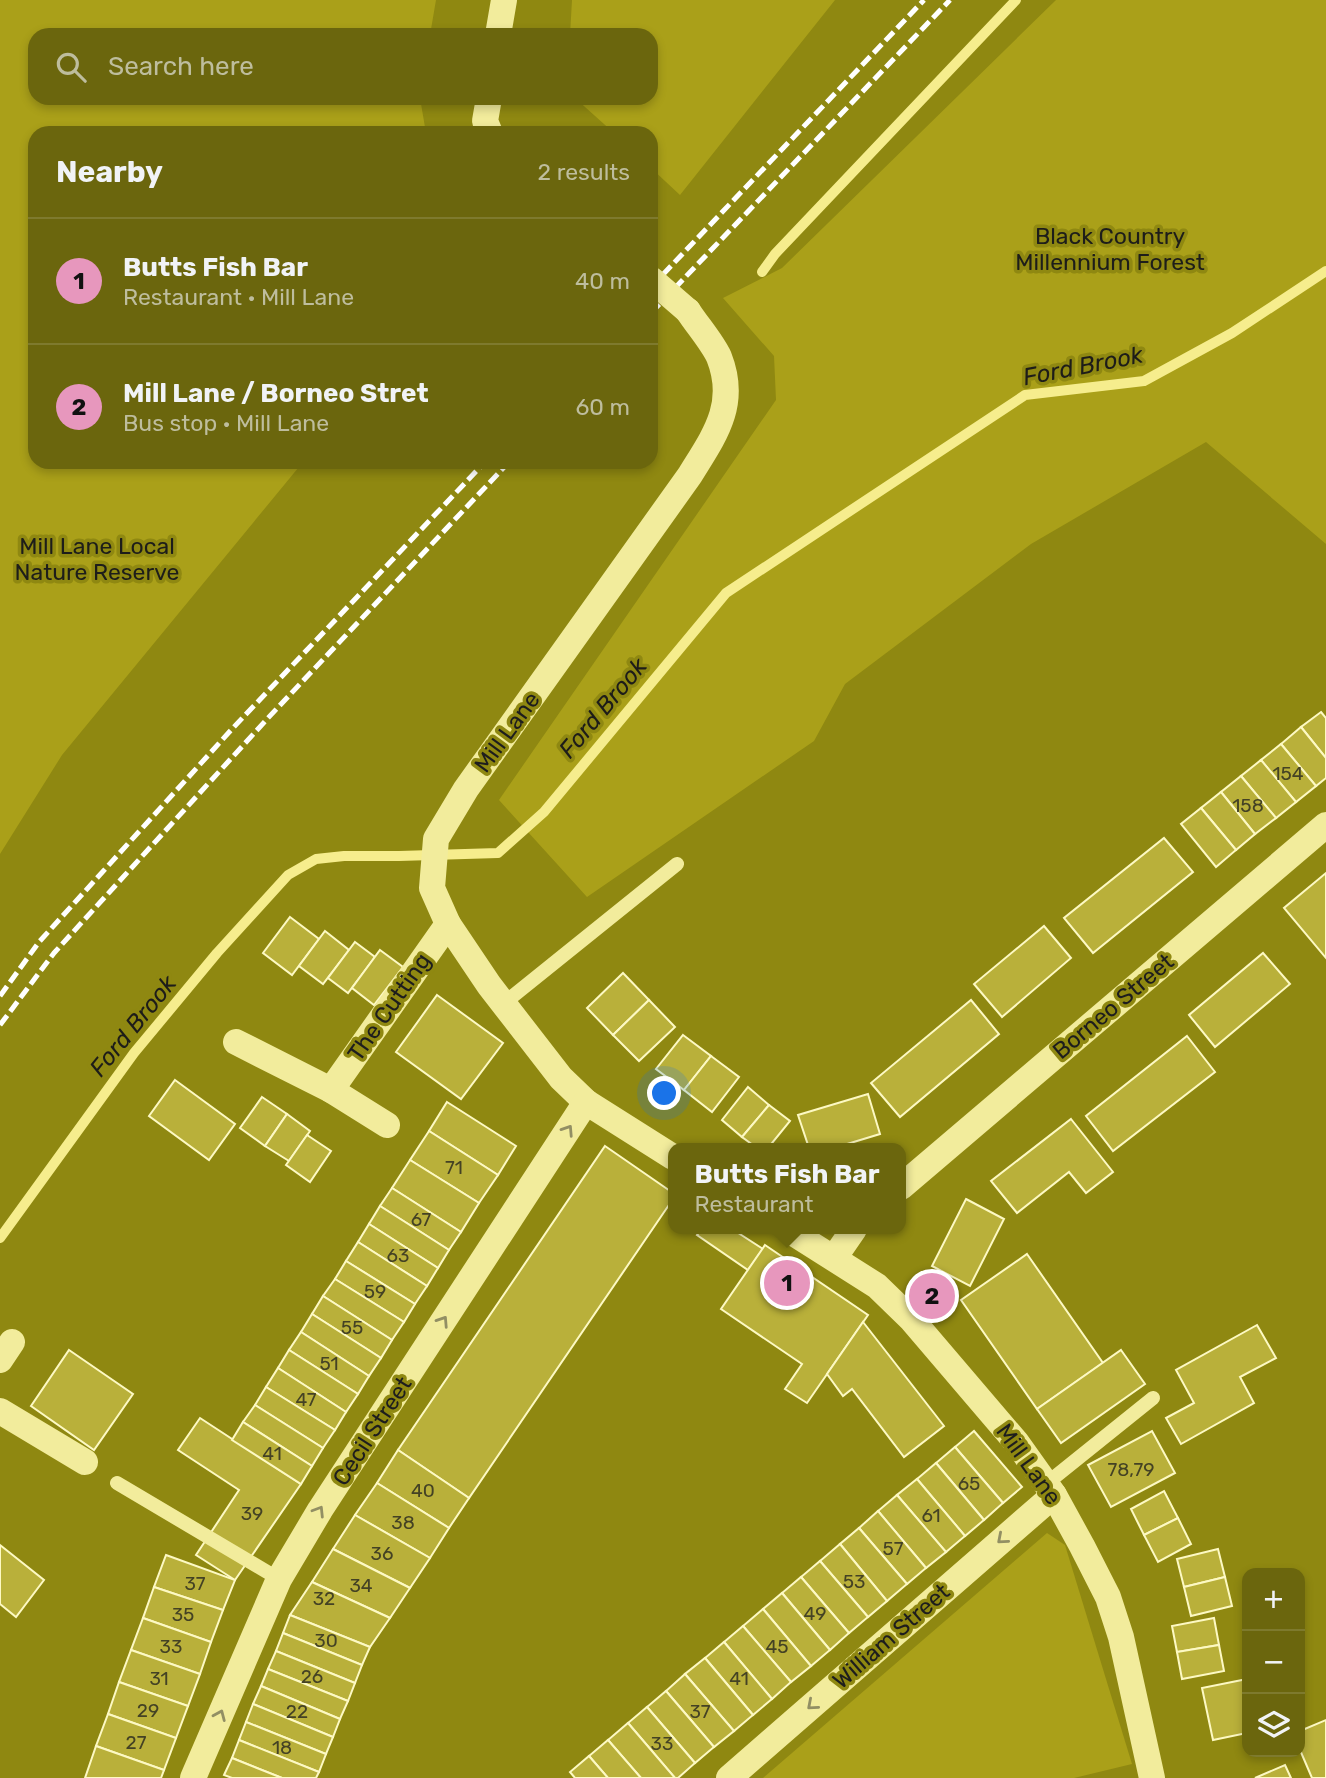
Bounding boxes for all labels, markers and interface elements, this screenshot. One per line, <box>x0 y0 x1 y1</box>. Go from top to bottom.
search box <box>28 28 658 105</box>
icon: search <box>52 48 90 86</box>
text: Search here <box>108 51 254 82</box>
text: Nearby <box>56 154 163 190</box>
text: 2 results <box>538 158 630 186</box>
park label: Black Country Millennium Forest <box>1015 222 1205 276</box>
text: Butts Fish Bar <box>123 252 308 283</box>
text: 1 <box>73 267 85 295</box>
text: 40 m <box>575 267 630 295</box>
text: Restaurant · Mill Lane <box>123 283 354 311</box>
water label: Ford Brook <box>1021 341 1146 391</box>
text: Mill Lane / Borneo Stret <box>123 378 429 409</box>
text: 2 <box>72 393 86 421</box>
text: 60 m <box>575 393 630 421</box>
text: Bus stop · Mill Lane <box>123 409 329 437</box>
park label: Mill Lane Local Nature Reserve <box>15 532 179 586</box>
water label: Ford Brook <box>553 652 653 764</box>
street label: Mill Lane <box>468 686 546 778</box>
house number: 154 <box>1272 762 1304 785</box>
house number: 158 <box>1232 794 1264 817</box>
street label: The Cutting <box>341 947 437 1067</box>
street label: Borneo Street <box>1047 947 1179 1065</box>
water label: Ford Brook <box>84 969 183 1082</box>
your location <box>647 1076 681 1110</box>
one-way arrow <box>560 1125 572 1138</box>
popup <box>668 1143 906 1234</box>
house number: 71 <box>445 1156 463 1179</box>
text: Butts Fish Bar <box>695 1159 879 1190</box>
text: Restaurant <box>695 1190 814 1218</box>
house number: 67 <box>411 1208 432 1231</box>
house number: 63 <box>387 1244 409 1267</box>
pin: 1 <box>764 1257 810 1309</box>
pin: 2 <box>909 1270 955 1322</box>
house number: 59 <box>364 1280 386 1303</box>
one-way arrow <box>435 1315 448 1328</box>
house number: 55 <box>341 1316 363 1339</box>
house number: 51 <box>319 1352 339 1375</box>
street label: Cecil Street <box>326 1371 418 1491</box>
house number: 47 <box>295 1388 317 1411</box>
street label: Mill Lane <box>990 1418 1068 1510</box>
house number: 41 <box>262 1442 282 1465</box>
house number: 78,79 <box>1108 1458 1154 1481</box>
house number: 65 <box>958 1472 980 1495</box>
house number: 40 <box>411 1479 435 1502</box>
house number: 39 <box>241 1502 263 1525</box>
house number: 61 <box>921 1504 941 1527</box>
one-way arrow <box>311 1506 324 1519</box>
house number: 38 <box>391 1511 415 1534</box>
one-way arrow <box>998 1531 1011 1544</box>
house number: 57 <box>882 1537 904 1560</box>
house number: 36 <box>371 1542 393 1565</box>
map controls <box>1242 1568 1305 1757</box>
button: + <box>1242 1568 1305 1631</box>
house number: 53 <box>843 1570 865 1593</box>
house number: 37 <box>184 1572 206 1595</box>
house number: 34 <box>349 1574 373 1597</box>
street label: William Street <box>827 1578 955 1694</box>
house number: 32 <box>313 1587 335 1610</box>
house number: 49 <box>804 1602 826 1625</box>
house number: 35 <box>172 1603 194 1626</box>
house number: 30 <box>314 1629 338 1652</box>
button: − <box>1242 1631 1305 1694</box>
house number: 33 <box>160 1635 182 1658</box>
house number: 45 <box>765 1635 789 1658</box>
house number: 26 <box>301 1665 323 1688</box>
house number: 31 <box>149 1667 169 1690</box>
house number: 41 <box>729 1667 749 1690</box>
button: layers <box>1242 1694 1305 1757</box>
one-way arrow <box>808 1697 821 1709</box>
house number: 29 <box>137 1699 159 1722</box>
house number: 22 <box>286 1700 308 1723</box>
house number: 37 <box>689 1700 711 1723</box>
one-way arrow <box>212 1710 226 1723</box>
house number: 27 <box>126 1731 147 1754</box>
house number: 33 <box>651 1732 673 1755</box>
house number: 18 <box>272 1736 292 1759</box>

